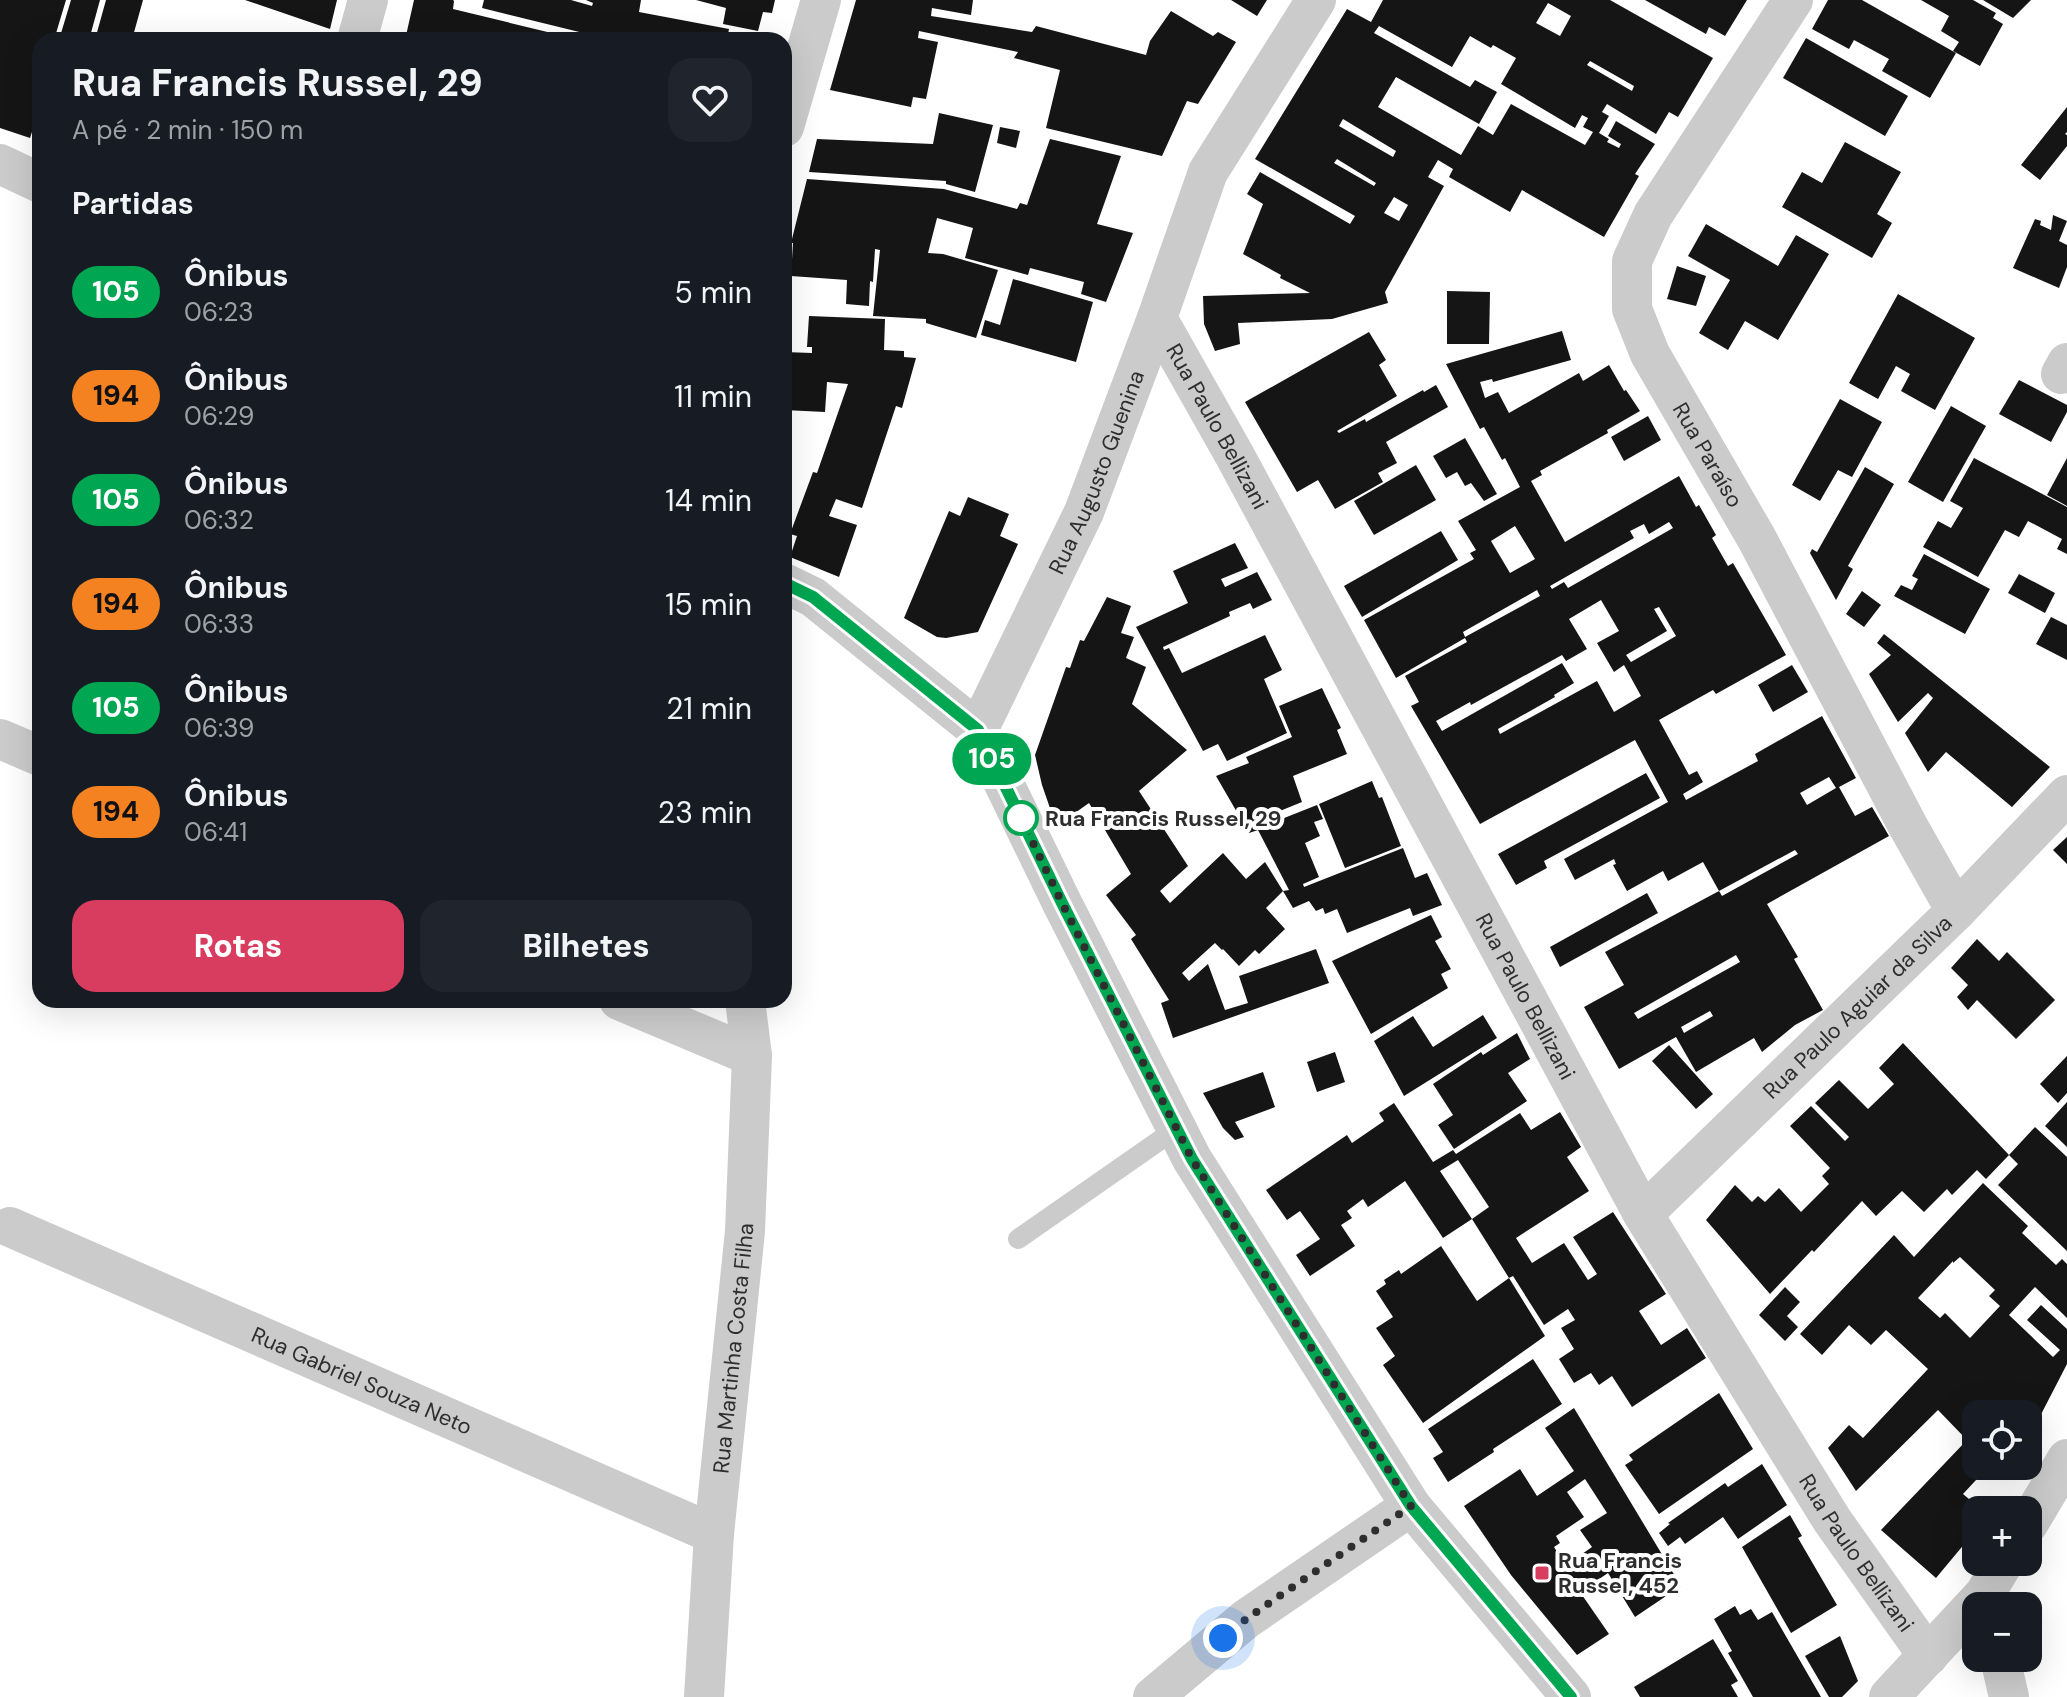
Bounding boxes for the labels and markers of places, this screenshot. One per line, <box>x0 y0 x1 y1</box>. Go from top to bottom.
marker: Rua Francis Russel, 29 <box>1004 801 1038 835</box>
place label: Rua Francis Russel, 29 <box>1045 804 1282 833</box>
place label: Rua Francis Russel, 452 <box>1558 1546 1682 1600</box>
marker: Rua Francis Russel, 452 <box>1533 1564 1551 1582</box>

